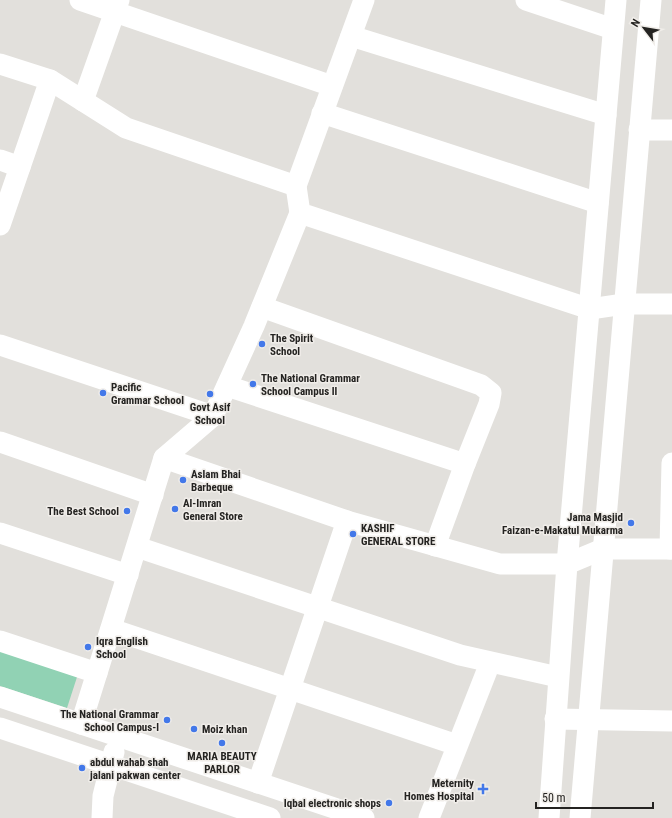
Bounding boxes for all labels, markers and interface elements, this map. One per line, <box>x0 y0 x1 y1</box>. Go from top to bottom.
north arrow <box>624 8 664 48</box>
text: N <box>629 17 643 29</box>
place label: The Spirit School <box>270 332 314 358</box>
marker: The Spirit School <box>257 339 267 349</box>
place label: The National Grammar School Campus ll <box>261 372 360 398</box>
marker: The National Grammar School Campus ll <box>248 379 258 389</box>
place label: Pacific Grammar School <box>111 381 184 407</box>
marker: Pacific Grammar School <box>98 388 108 398</box>
marker: Govt Asif School <box>205 389 215 399</box>
place label: Govt Asif School <box>190 401 231 427</box>
place label: Aslam Bhai Barbeque <box>191 468 241 494</box>
marker: Aslam Bhai Barbeque <box>178 475 188 485</box>
place label: Al-Imran General Store <box>183 497 243 523</box>
marker: Al-Imran General Store <box>170 504 180 514</box>
place label: The Best School <box>47 505 119 518</box>
marker: The Best School <box>122 506 132 516</box>
place label: Jama Masjid Faizan-e-Makatul Mukarma <box>502 511 623 537</box>
marker: Jama Masjid Faizan-e-Makatul Mukarma <box>626 518 636 528</box>
place label: KASHIF GENERAL STORE <box>361 522 436 548</box>
marker: KASHIF GENERAL STORE <box>348 529 358 539</box>
place label: Iqra English School <box>96 635 148 661</box>
marker: Iqra English School <box>83 642 93 652</box>
place label: The National Grammar School Campus-l <box>60 708 159 734</box>
marker: The National Grammar School Campus-l <box>162 715 172 725</box>
place label: Moiz khan <box>202 723 247 736</box>
marker: Moiz khan <box>189 724 199 734</box>
marker: MARIA BEAUTY PARLOR <box>217 738 227 748</box>
place label: MARIA BEAUTY PARLOR <box>187 750 257 776</box>
place label: abdul wahab shah jalani pakwan center <box>89 756 181 782</box>
marker: abdul wahab shah jalani pakwan center <box>77 763 87 773</box>
place label: Meternity Homes Hospital <box>404 777 474 803</box>
marker: Meternity Homes Hospital <box>477 783 489 795</box>
scale bar <box>536 784 653 810</box>
text: 50 m <box>542 791 566 805</box>
place label: Iqbal electronic shops <box>284 797 381 810</box>
marker: Iqbal electronic shops <box>384 798 394 808</box>

